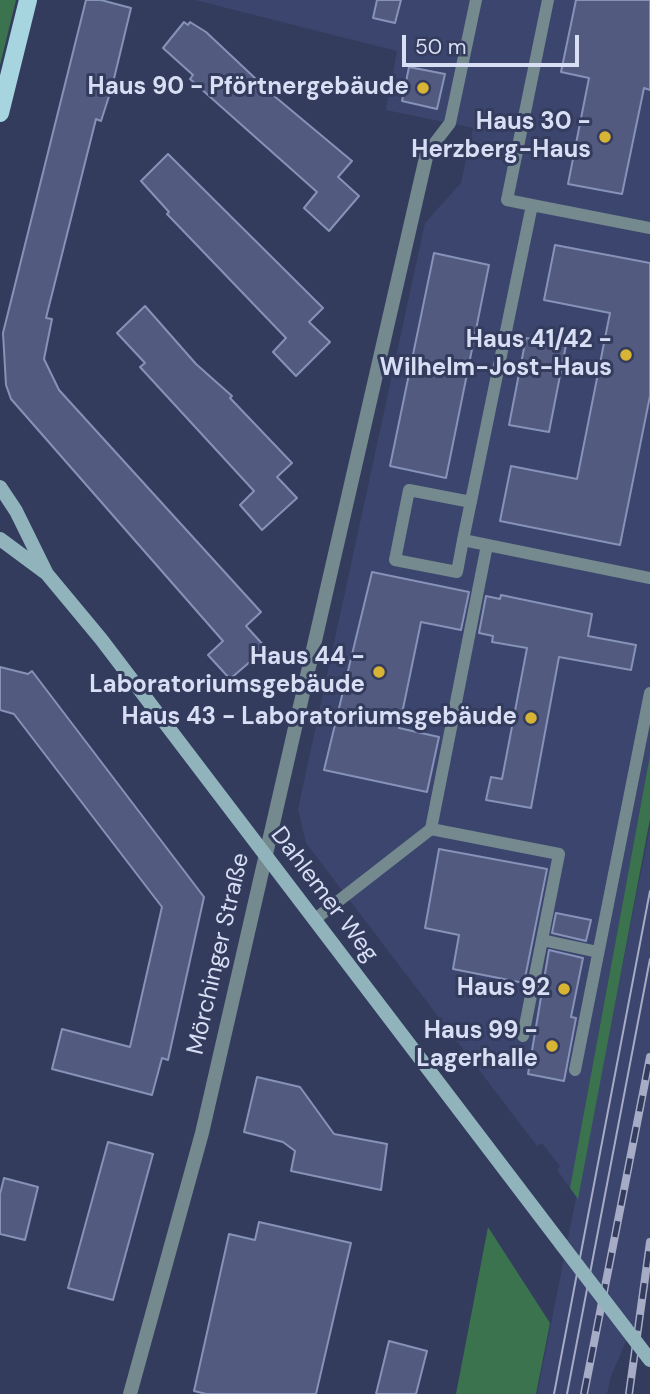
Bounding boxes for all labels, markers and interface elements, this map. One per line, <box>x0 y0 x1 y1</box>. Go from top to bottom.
scale bar <box>405 21 582 65</box>
text: 50 m <box>415 33 466 61</box>
place label: Haus 90 - Pförtnergebäude <box>88 74 409 102</box>
marker: Haus 90 - Pförtnergebäude <box>415 80 431 96</box>
place label: Haus 30 - Herzberg-Haus <box>411 109 591 165</box>
marker: Haus 30 - Herzberg-Haus <box>597 129 613 145</box>
place label: Haus 41/42 - Wilhelm-Jost-Haus <box>379 327 612 383</box>
marker: Haus 41/42 - Wilhelm-Jost-Haus <box>618 347 634 363</box>
place label: Haus 44 - Laboratoriumsgebäude <box>89 644 365 700</box>
marker: Haus 44 - Laboratoriumsgebäude <box>371 664 387 680</box>
place label: Haus 43 - Laboratoriumsgebäude <box>122 704 517 732</box>
marker: Haus 43 - Laboratoriumsgebäude <box>523 710 539 726</box>
street label: Dahlemer Weg <box>264 822 384 968</box>
street label: Mörchinger Straße <box>182 850 256 1058</box>
place label: Haus 92 <box>457 975 550 1003</box>
marker: Haus 92 <box>556 981 572 997</box>
place label: Haus 99 - Lagerhalle <box>416 1018 538 1074</box>
marker: Haus 99 - Lagerhalle <box>544 1038 560 1054</box>

